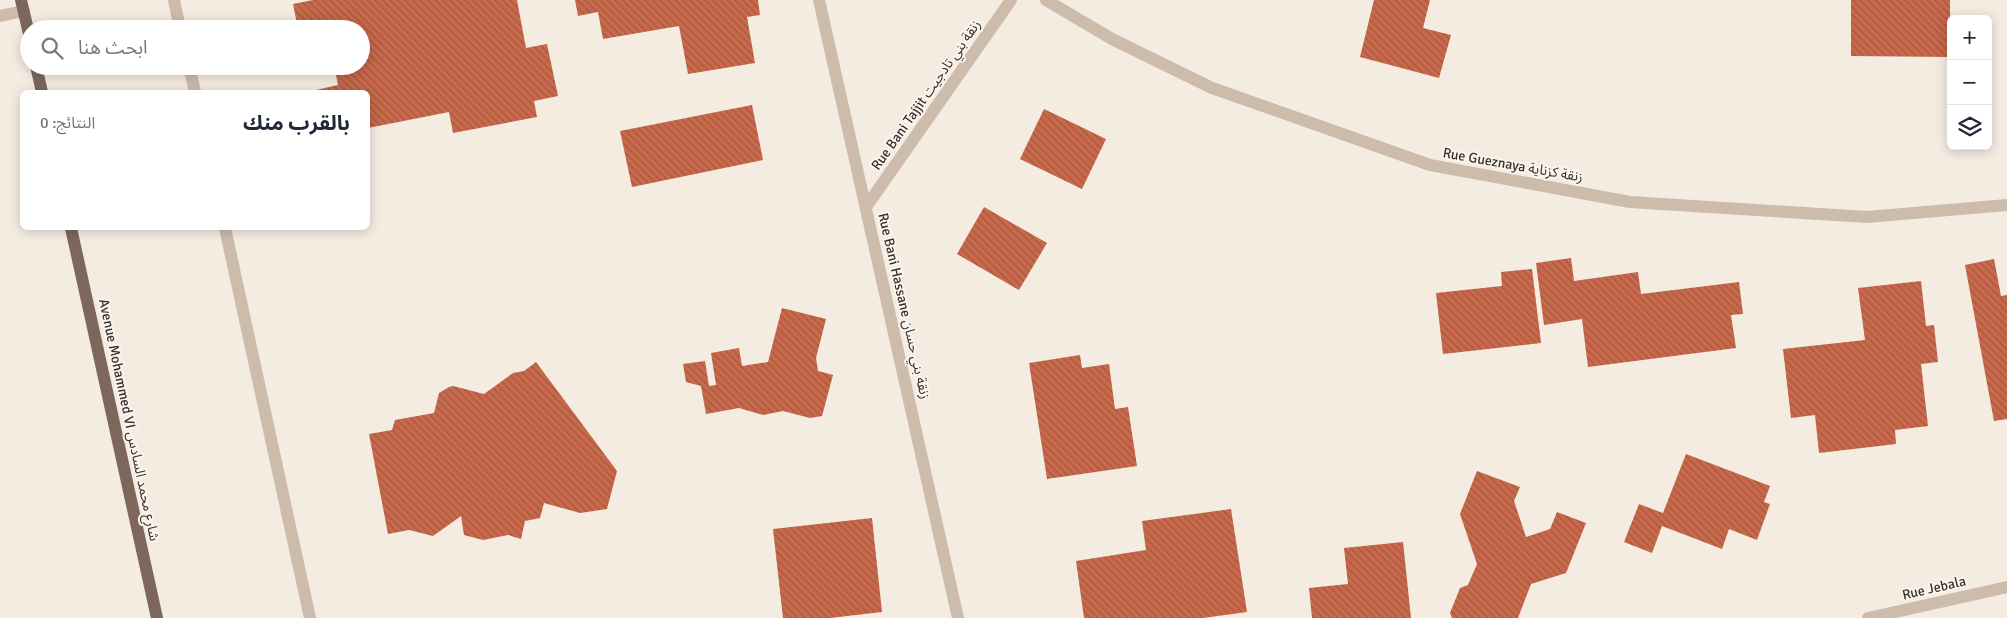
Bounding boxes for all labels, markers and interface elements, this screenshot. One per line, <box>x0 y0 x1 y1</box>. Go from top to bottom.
map controls <box>1947 15 1992 150</box>
button: + <box>1947 15 1992 60</box>
street label: Rue Bani Tajjit زنقة بني تادجيت <box>868 17 986 175</box>
search box <box>20 20 370 75</box>
icon: search <box>38 34 66 62</box>
text: ابحث هنا <box>78 36 148 60</box>
button: − <box>1947 60 1992 105</box>
button: layers <box>1947 105 1992 150</box>
text: بالقرب منك <box>243 110 350 136</box>
text: النتائج: 0 <box>40 113 95 133</box>
street label: Rue Gueznaya زنقة كزناية <box>1442 144 1584 186</box>
street label: Rue Bani Hassane زنقة بني حسان <box>872 211 934 401</box>
street label: Avenue Mohammed VI شارع محمد السادس <box>93 297 163 543</box>
street label: Rue Jebala <box>1901 572 1967 604</box>

